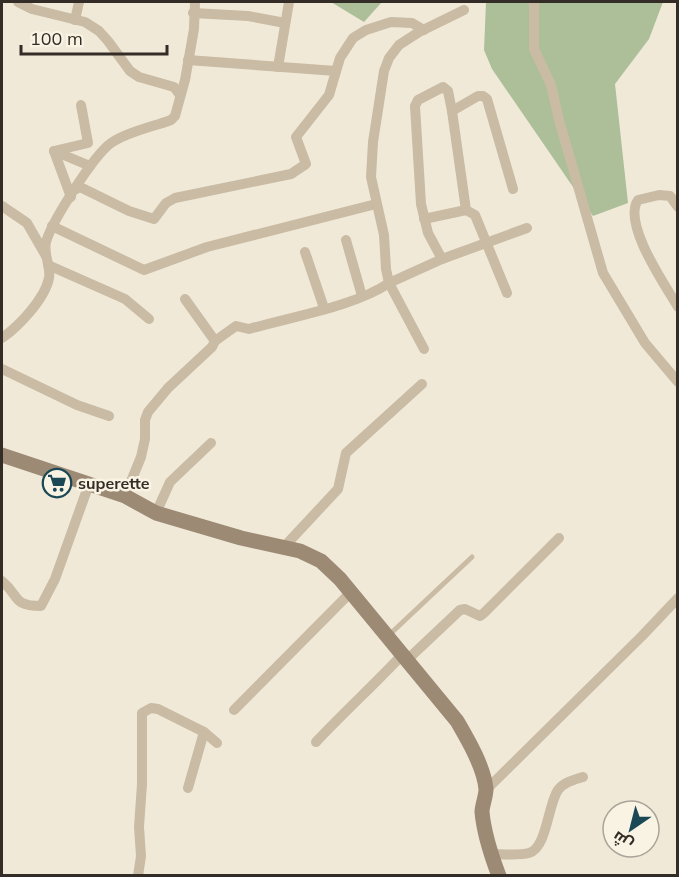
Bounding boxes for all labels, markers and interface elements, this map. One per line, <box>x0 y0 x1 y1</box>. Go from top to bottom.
scale bar <box>21 18 166 56</box>
text: 100 m <box>30 27 83 50</box>
supermarket icon: superette <box>41 467 73 499</box>
place label: superette <box>78 473 150 493</box>
north arrow <box>601 799 661 859</box>
text: ش <box>608 827 637 855</box>

